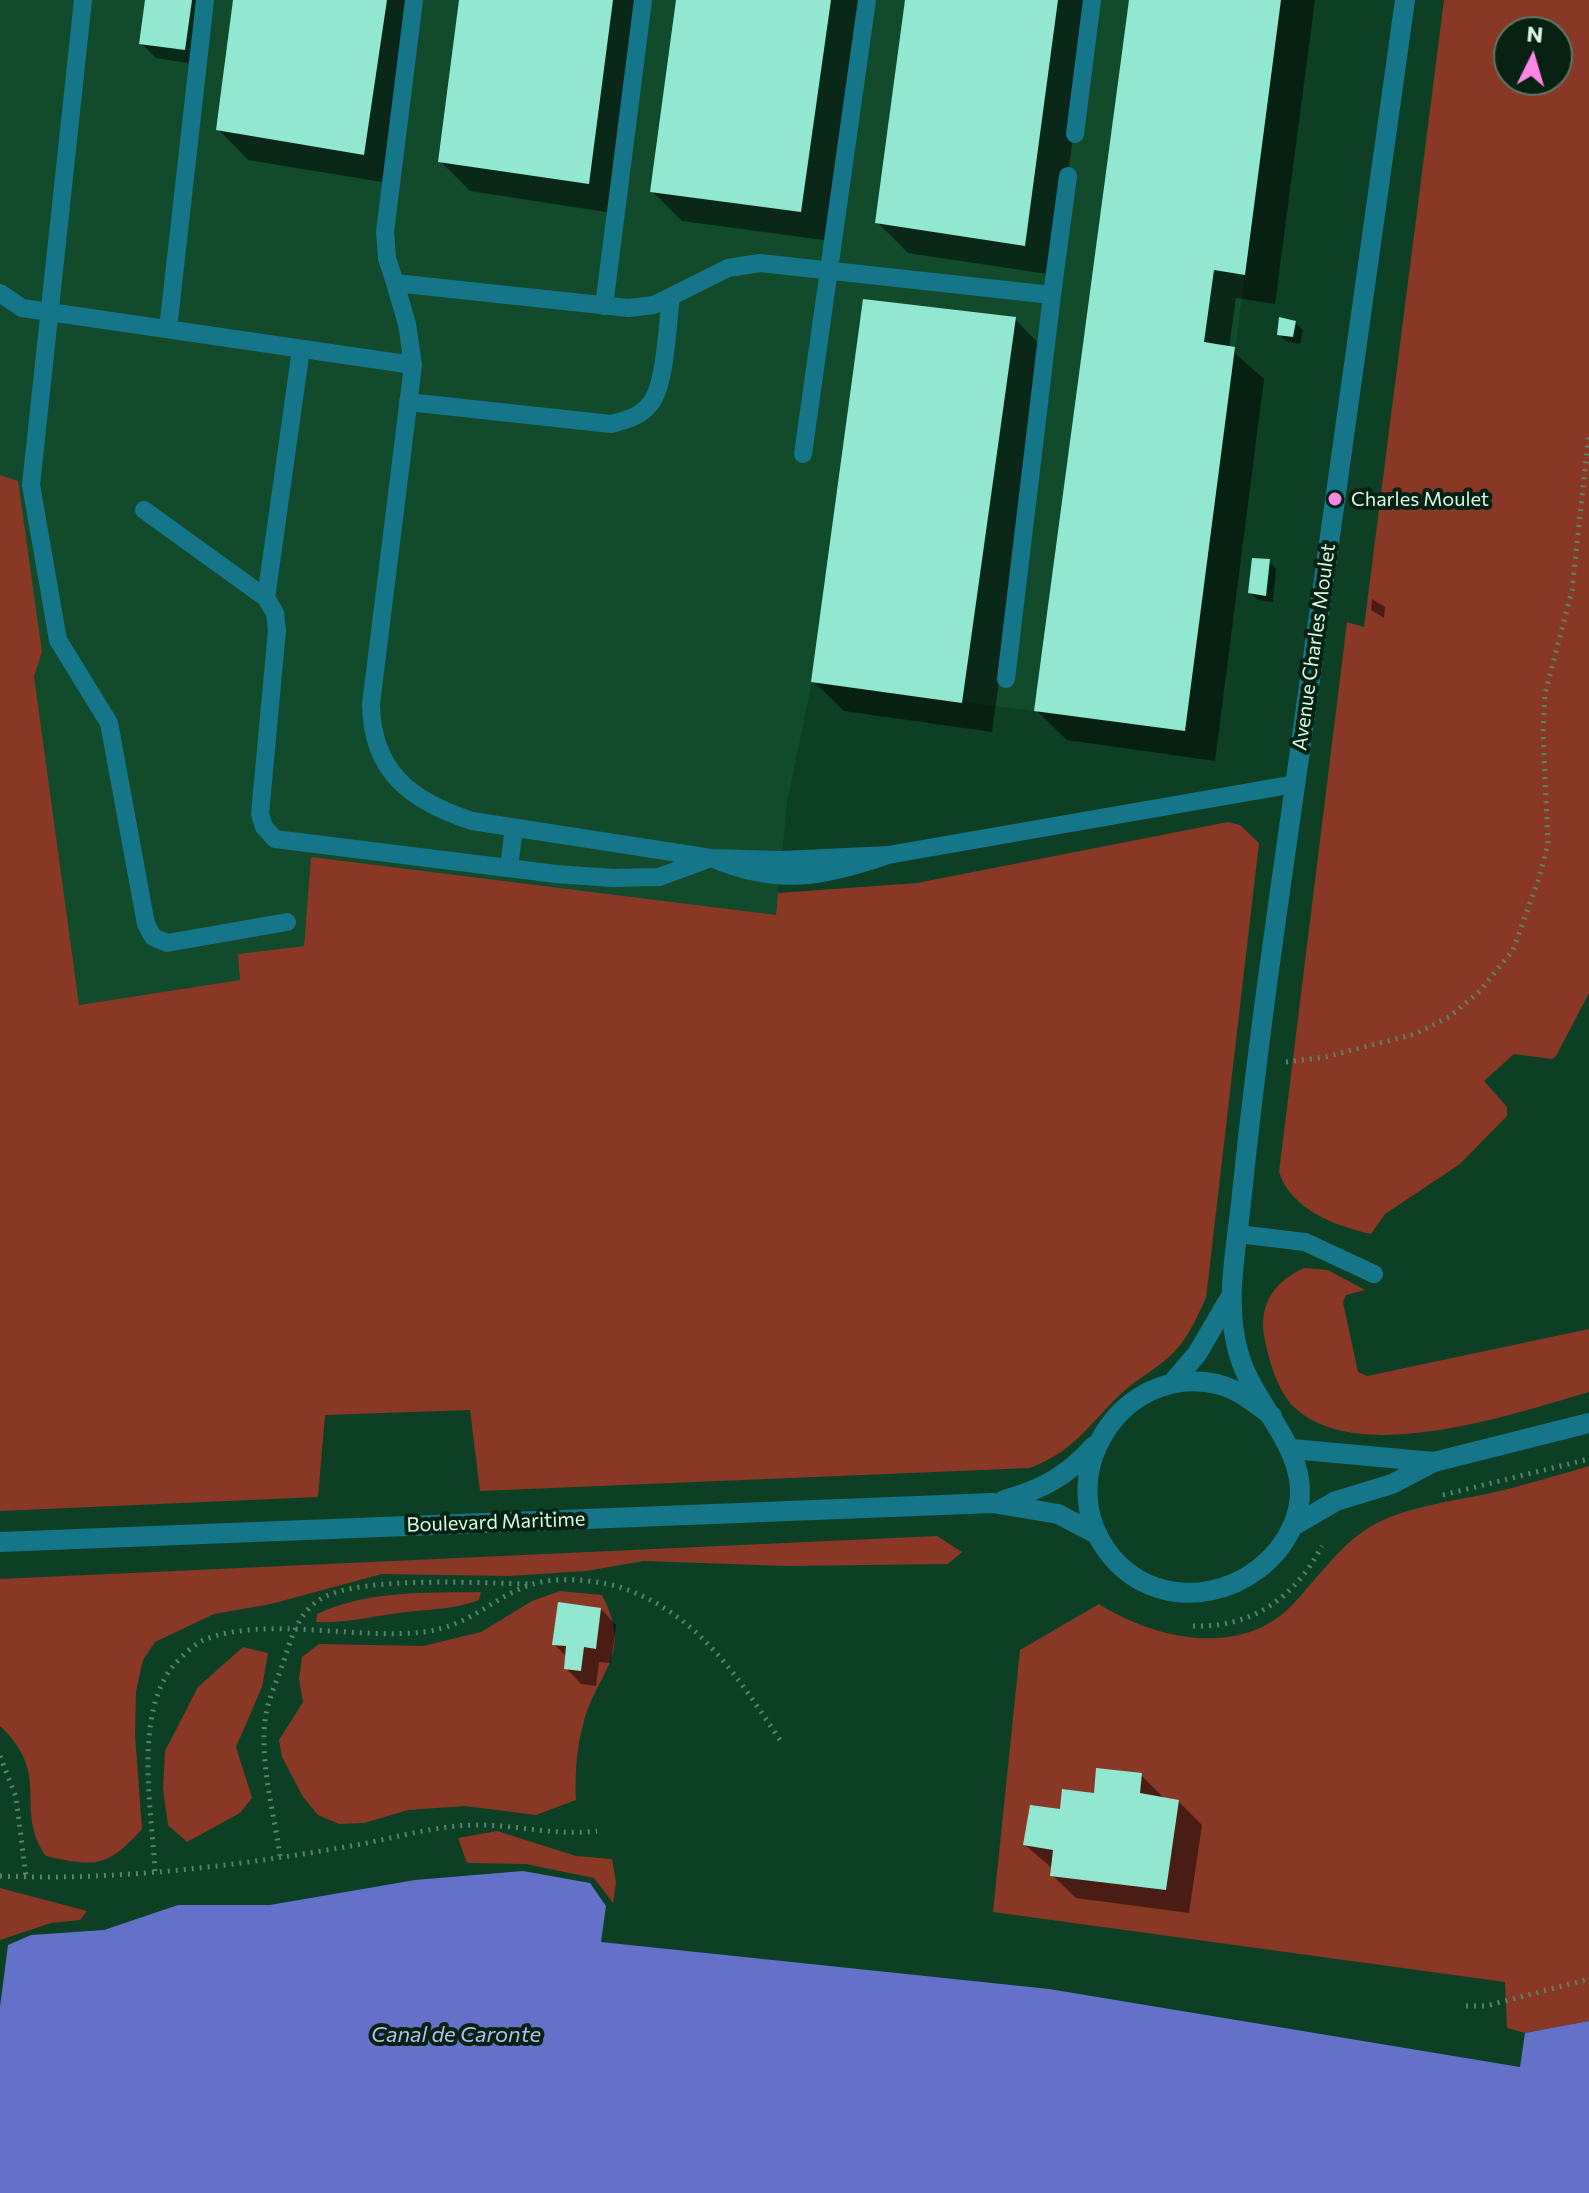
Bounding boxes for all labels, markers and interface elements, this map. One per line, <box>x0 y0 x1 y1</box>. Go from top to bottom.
north arrow <box>1493 16 1573 96</box>
text: N <box>1526 19 1544 48</box>
place label: Charles Moulet <box>1351 487 1489 511</box>
marker: Charles Moulet <box>1326 490 1344 508</box>
street label: Avenue Charles Moulet <box>1288 542 1340 752</box>
street label: Boulevard Maritime <box>406 1507 586 1537</box>
water label: Canal de Caronte <box>371 2022 541 2048</box>

